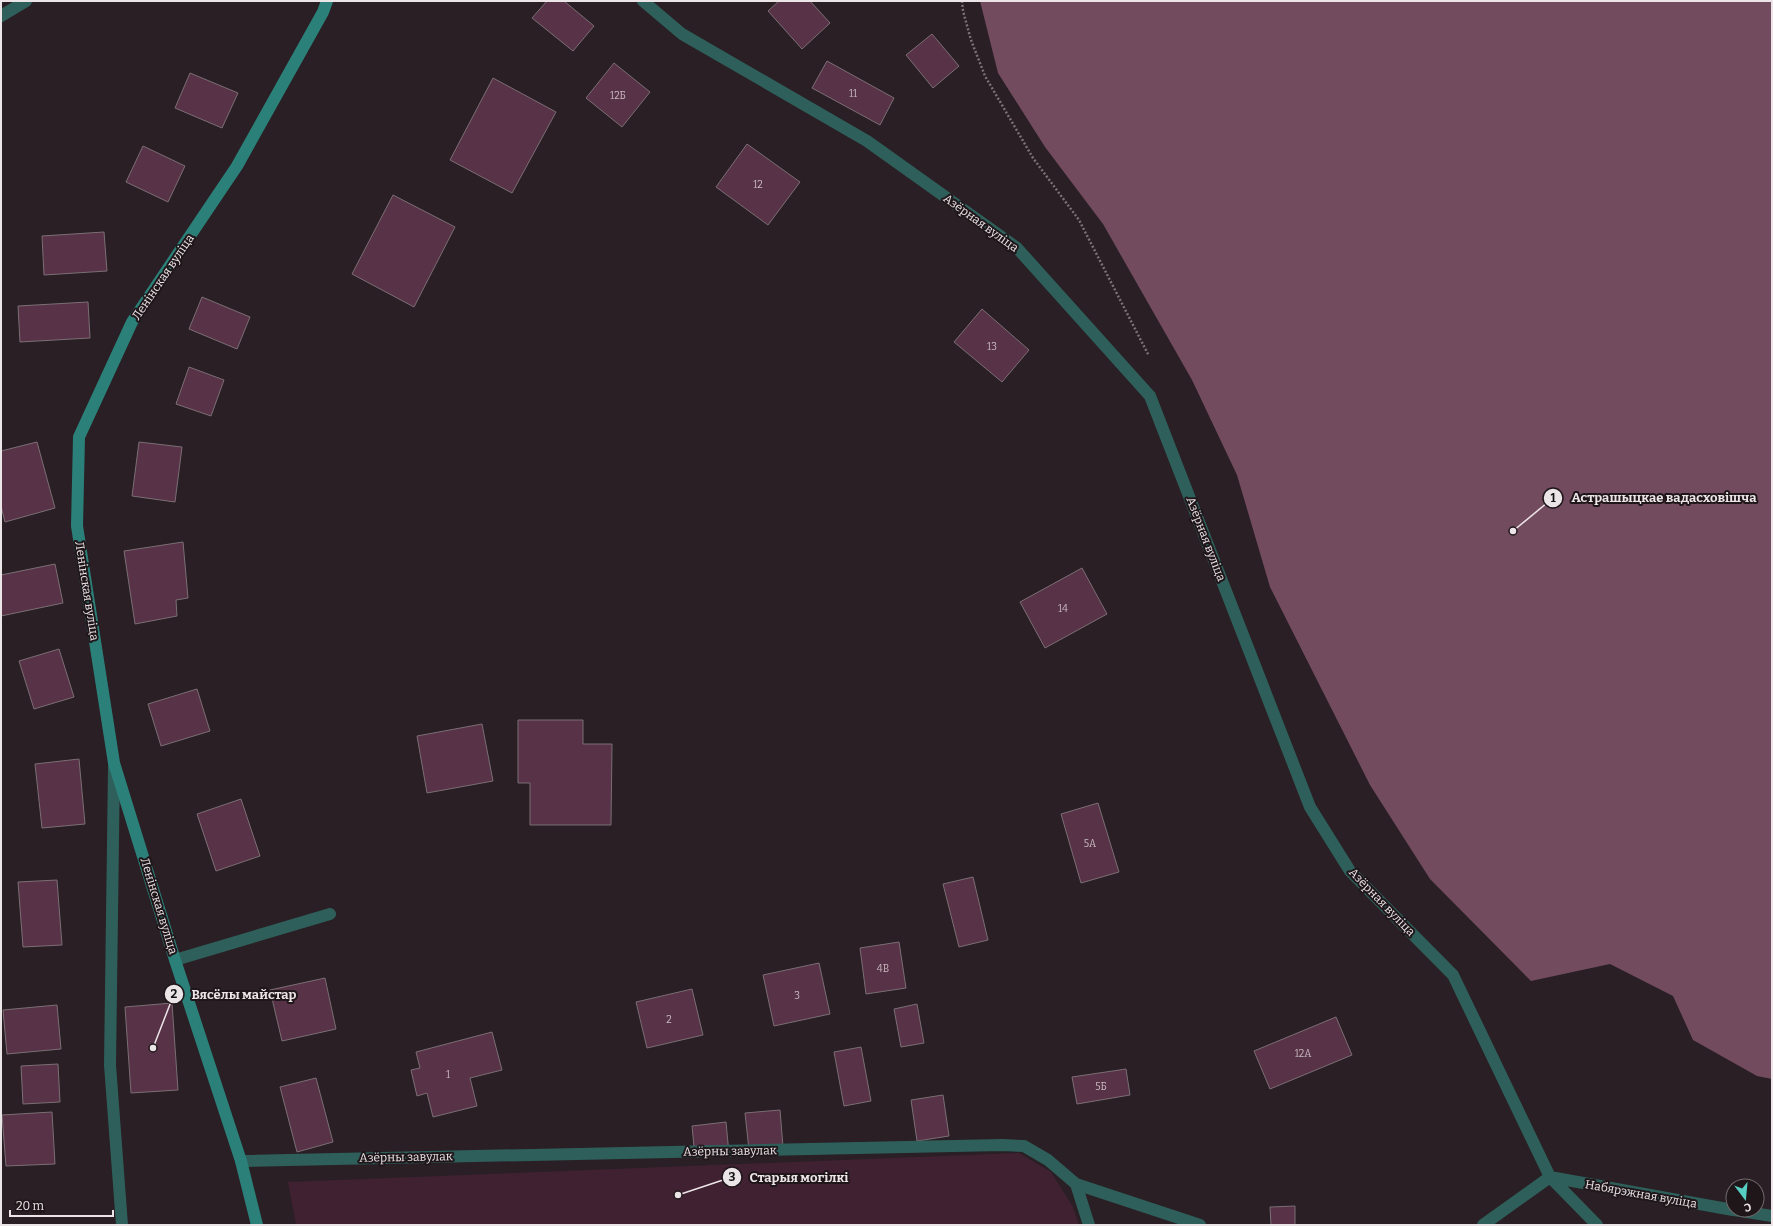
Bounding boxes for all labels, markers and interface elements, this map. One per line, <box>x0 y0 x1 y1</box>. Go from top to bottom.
house number: 11 <box>849 88 857 100</box>
house number: 12Б <box>610 90 626 102</box>
house number: 12 <box>753 179 763 191</box>
street label: Азёрная вуліца <box>941 191 1022 255</box>
street label: Ленінская вуліца <box>129 231 197 322</box>
house number: 13 <box>987 341 997 353</box>
callout: Астрашыцкае вадасховішча <box>1543 485 1764 510</box>
text: Астрашыцкае вадасховішча <box>1571 490 1757 505</box>
text: 1 <box>1550 491 1556 505</box>
street label: Азёрная вуліца <box>1183 495 1229 584</box>
street label: Ленінская вуліца <box>72 540 102 642</box>
house number: 14 <box>1058 603 1068 615</box>
house number: 5А <box>1084 838 1097 850</box>
street label: Ленінская вуліца <box>138 856 180 956</box>
street label: Азёрная вуліца <box>1346 865 1418 939</box>
house number: 4В <box>877 963 889 975</box>
callout: Вясёлы майстар <box>164 982 305 1007</box>
text: 2 <box>171 987 178 1001</box>
text: Вясёлы майстар <box>191 987 297 1002</box>
house number: 3 <box>794 990 800 1002</box>
house number: 2 <box>666 1014 672 1026</box>
house number: 12А <box>1295 1048 1312 1060</box>
house number: 1 <box>446 1069 450 1081</box>
house number: 5Б <box>1095 1081 1107 1093</box>
street label: Азёрны завулак <box>683 1143 777 1159</box>
street label: Азёрны завулак <box>359 1149 453 1165</box>
callout: Старыя могілкі <box>722 1165 856 1190</box>
text: 3 <box>729 1170 736 1184</box>
text: Старыя могілкі <box>750 1170 848 1185</box>
street label: Набярэжная вуліца <box>1584 1177 1698 1211</box>
north arrow <box>1725 1178 1765 1218</box>
scale bar <box>10 1192 113 1218</box>
text: 20 m <box>16 1199 45 1213</box>
text: С <box>1742 1200 1753 1214</box>

